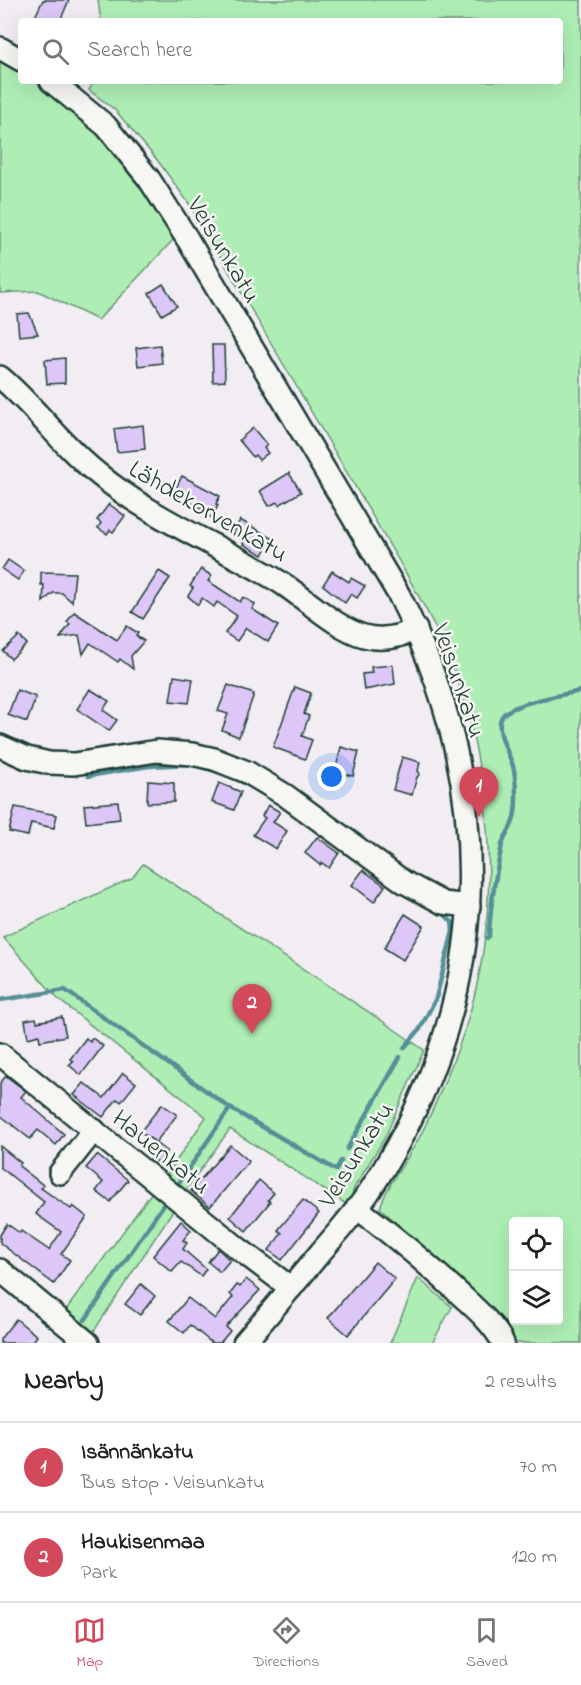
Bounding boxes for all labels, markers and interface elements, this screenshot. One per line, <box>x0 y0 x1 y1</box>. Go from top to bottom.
search box <box>18 18 563 84</box>
icon: search <box>39 35 72 68</box>
text: Search here <box>87 35 192 67</box>
street label: Veisunkatu <box>175 189 269 311</box>
street label: Lähdekorvenkatu <box>121 451 294 574</box>
street label: Veisunkatu <box>420 618 494 743</box>
your location <box>317 762 346 791</box>
pin: 1 <box>460 768 498 817</box>
pin: 2 <box>232 984 272 1034</box>
street label: Veisunkatu <box>310 1095 405 1217</box>
street label: Hauenkatu <box>103 1102 218 1205</box>
map controls <box>509 1217 563 1325</box>
button: locate <box>509 1217 563 1271</box>
button: layers <box>509 1271 563 1325</box>
text: Nearby <box>24 1363 103 1401</box>
text: 2 results <box>485 1368 557 1397</box>
text: Isännänkatu <box>81 1437 194 1469</box>
text: 1 <box>40 1453 47 1482</box>
text: 70 m <box>520 1453 557 1482</box>
text: Bus stop · Veisunkatu <box>81 1469 265 1498</box>
text: Haukisenmaa <box>81 1527 205 1559</box>
text: 2 <box>39 1543 48 1572</box>
text: 120 m <box>512 1543 557 1572</box>
text: Park <box>81 1559 117 1588</box>
tab: Map <box>73 1614 106 1674</box>
tab: Directions <box>253 1614 319 1674</box>
tab: Saved <box>466 1614 508 1674</box>

